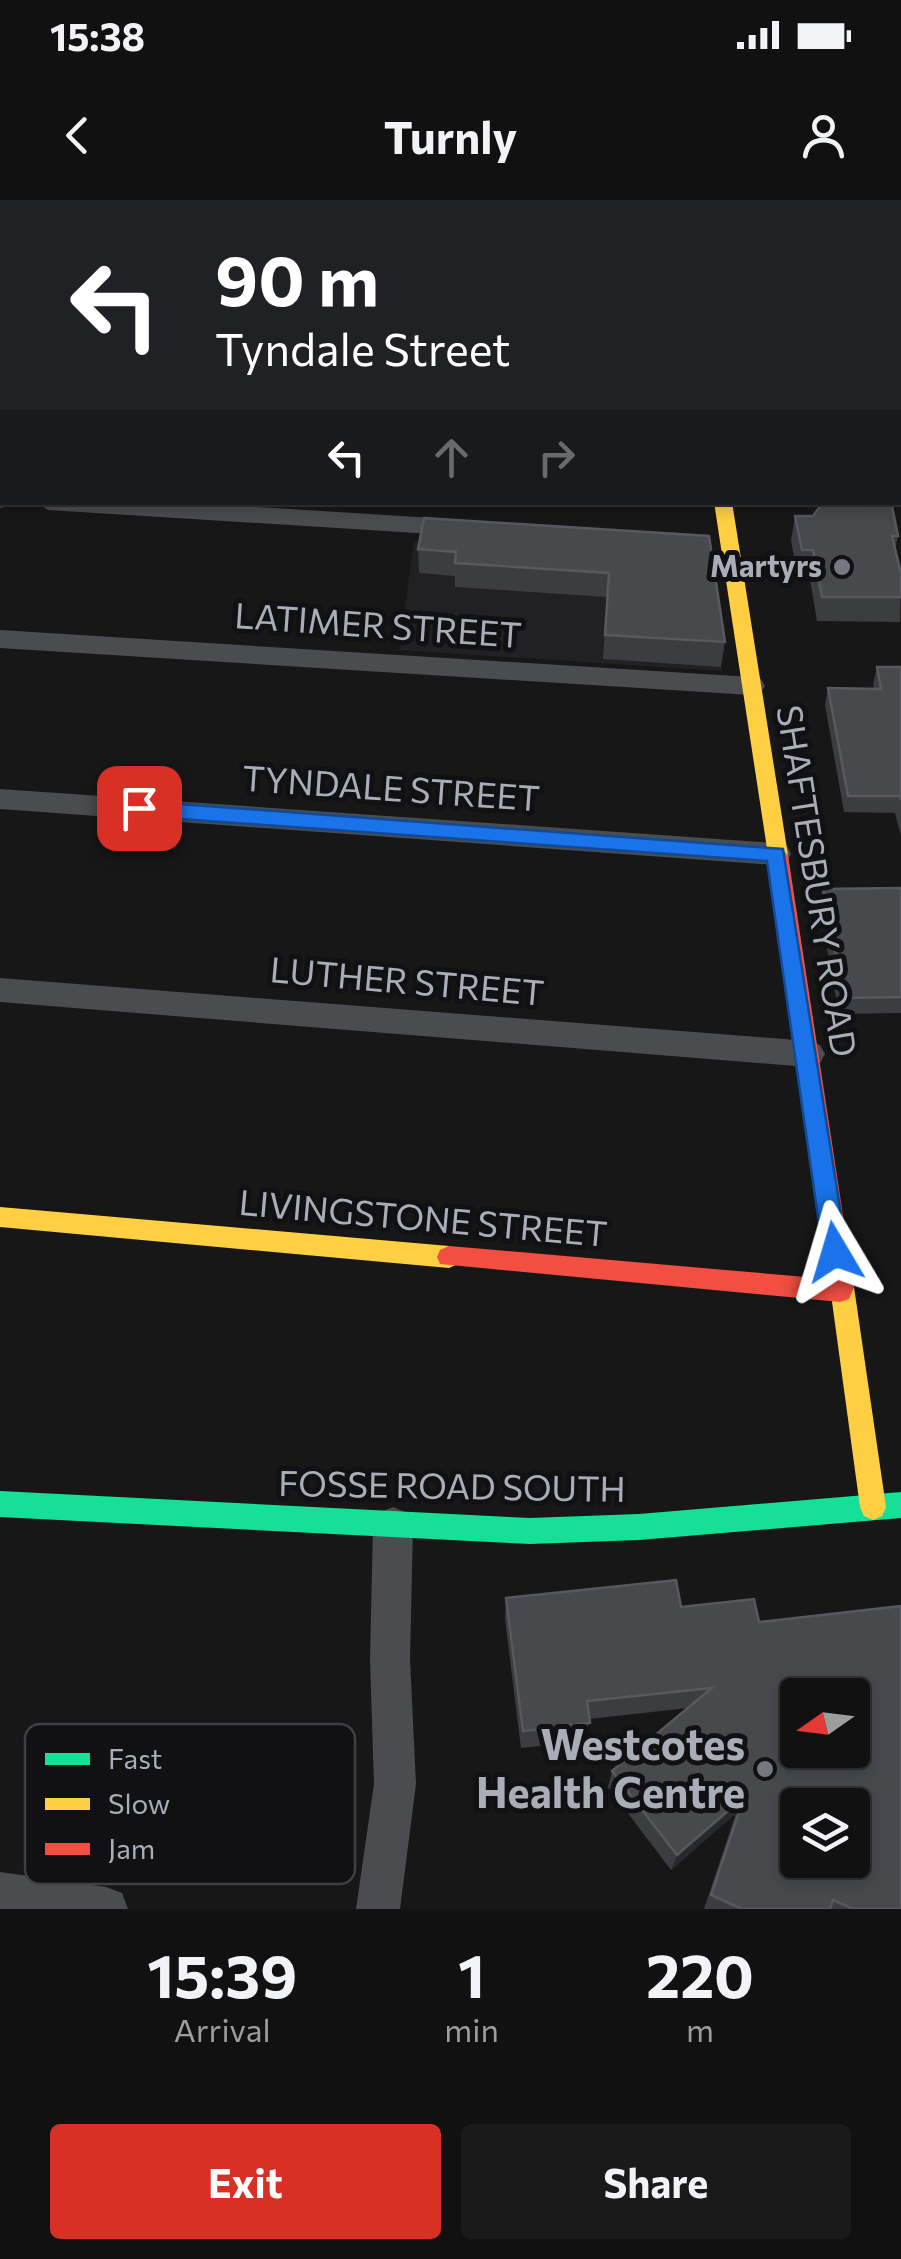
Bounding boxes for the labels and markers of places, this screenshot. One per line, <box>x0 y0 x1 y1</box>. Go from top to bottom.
place label: Martyrs <box>710 546 822 583</box>
marker: Martyrs <box>831 556 853 578</box>
pin <box>97 766 182 851</box>
place label: Westcotes Health Centre <box>476 1717 745 1817</box>
marker: Westcotes Health Centre <box>754 1758 776 1780</box>

